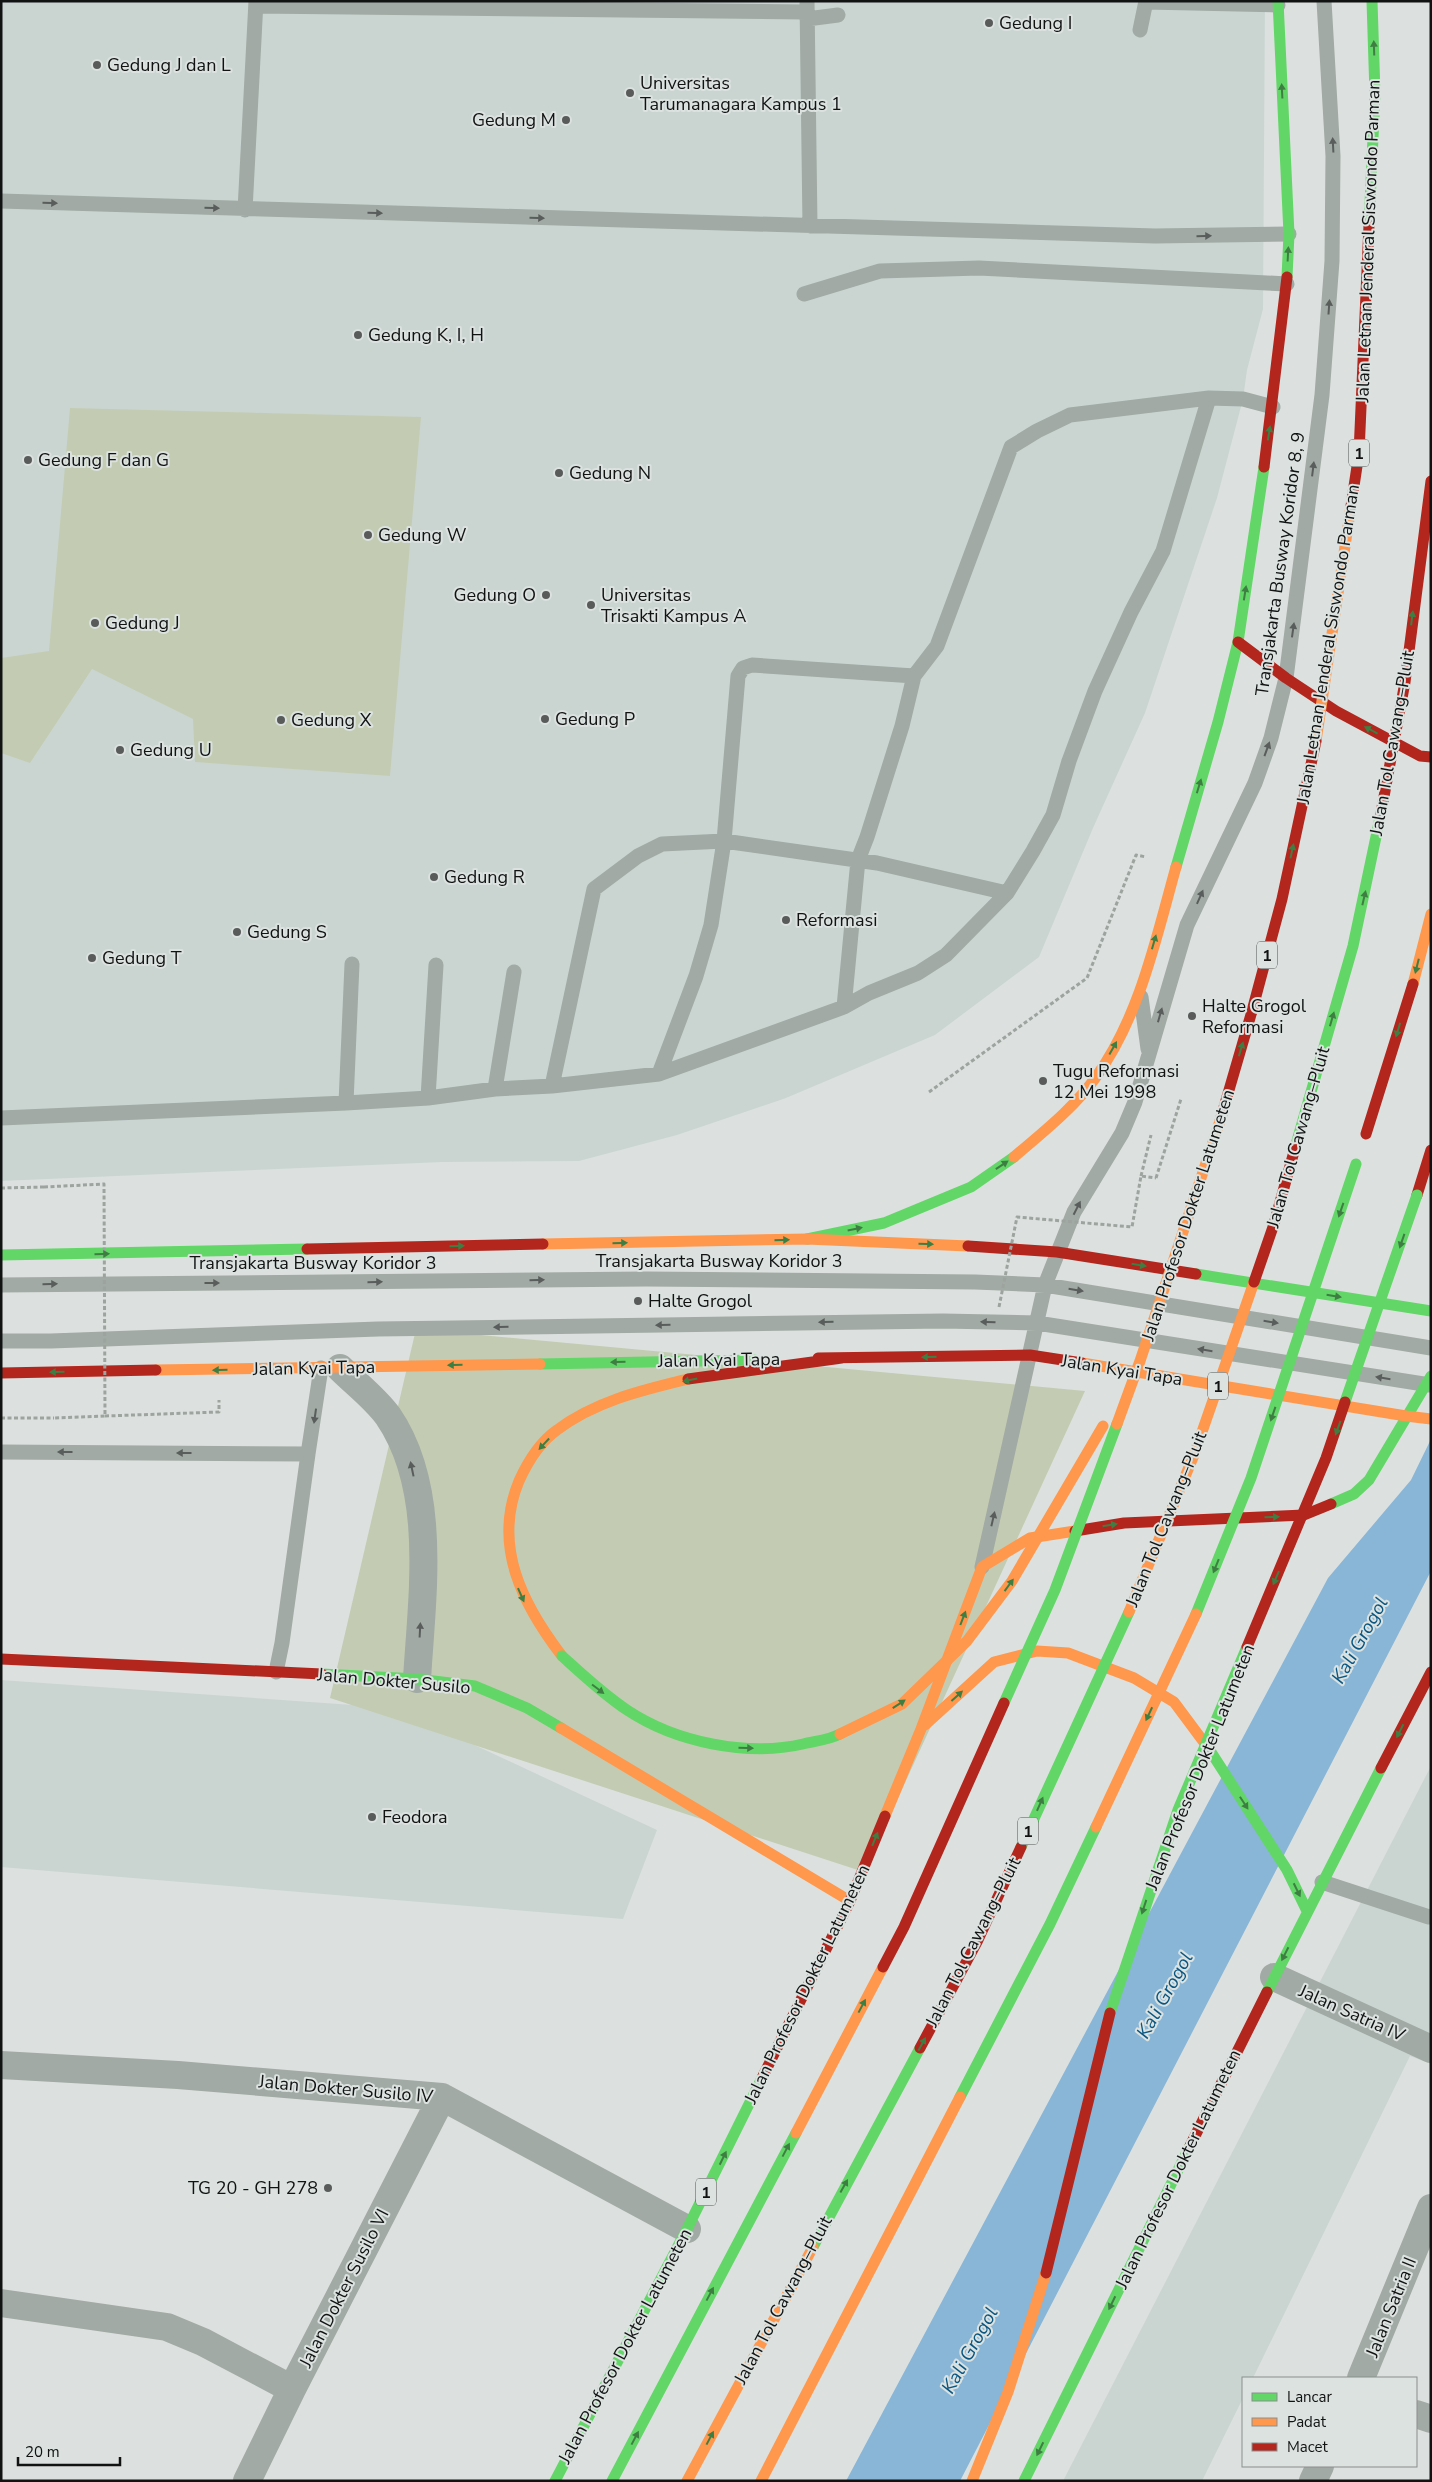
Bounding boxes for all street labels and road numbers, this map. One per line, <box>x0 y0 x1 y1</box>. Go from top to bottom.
street label: Jalan Letnan Jenderal Siswondo Parman <box>1350 79 1386 404</box>
street label: Transjakarta Busway Koridor 8, 9 <box>1250 430 1310 698</box>
road number: 1 <box>1349 439 1369 466</box>
street label: Jalan Letnan Jenderal Siswondo Parman <box>1291 483 1365 806</box>
street label: Jalan Tol Cawang–Pluit <box>1364 648 1420 838</box>
road number: 1 <box>1257 942 1277 968</box>
street label: Jalan Tol Cawang–Pluit <box>1260 1043 1336 1231</box>
street label: Jalan Profesor Dokter Latumeten <box>1136 1086 1240 1345</box>
street label: Transjakarta Busway Koridor 3 <box>596 1249 842 1273</box>
street label: Transjakarta Busway Koridor 3 <box>190 1251 436 1275</box>
street label: Jalan Kyai Tapa <box>657 1347 780 1373</box>
street label: Jalan Kyai Tapa <box>1059 1348 1184 1391</box>
street label: Jalan Kyai Tapa <box>252 1355 375 1381</box>
road number: 1 <box>1208 1372 1228 1400</box>
street label: Jalan Tol Cawang–Pluit <box>1119 1427 1212 1611</box>
street label: Jalan Profesor Dokter Latumeten <box>1139 1640 1260 1894</box>
street label: Jalan Dokter Susilo <box>316 1662 471 1700</box>
road number: 1 <box>1018 1818 1038 1844</box>
street label: Jalan Tol Cawang–Pluit <box>919 1852 1027 2032</box>
street label: Jalan Profesor Dokter Latumeten <box>738 1860 875 2108</box>
street label: Jalan Satria IV <box>1294 1978 1409 2047</box>
street label: Jalan Profesor Dokter Latumeten <box>1109 2045 1246 2293</box>
street label: Jalan Dokter Susilo IV <box>257 2069 435 2109</box>
road number: 1 <box>696 2178 716 2206</box>
street label: Jalan Dokter Susilo VI <box>293 2205 394 2372</box>
street label: Jalan Tol Cawang–Pluit <box>728 2211 838 2389</box>
street label: Jalan Profesor Dokter Latumeten <box>552 2224 697 2469</box>
street label: Jalan Satria II <box>1360 2253 1422 2362</box>

